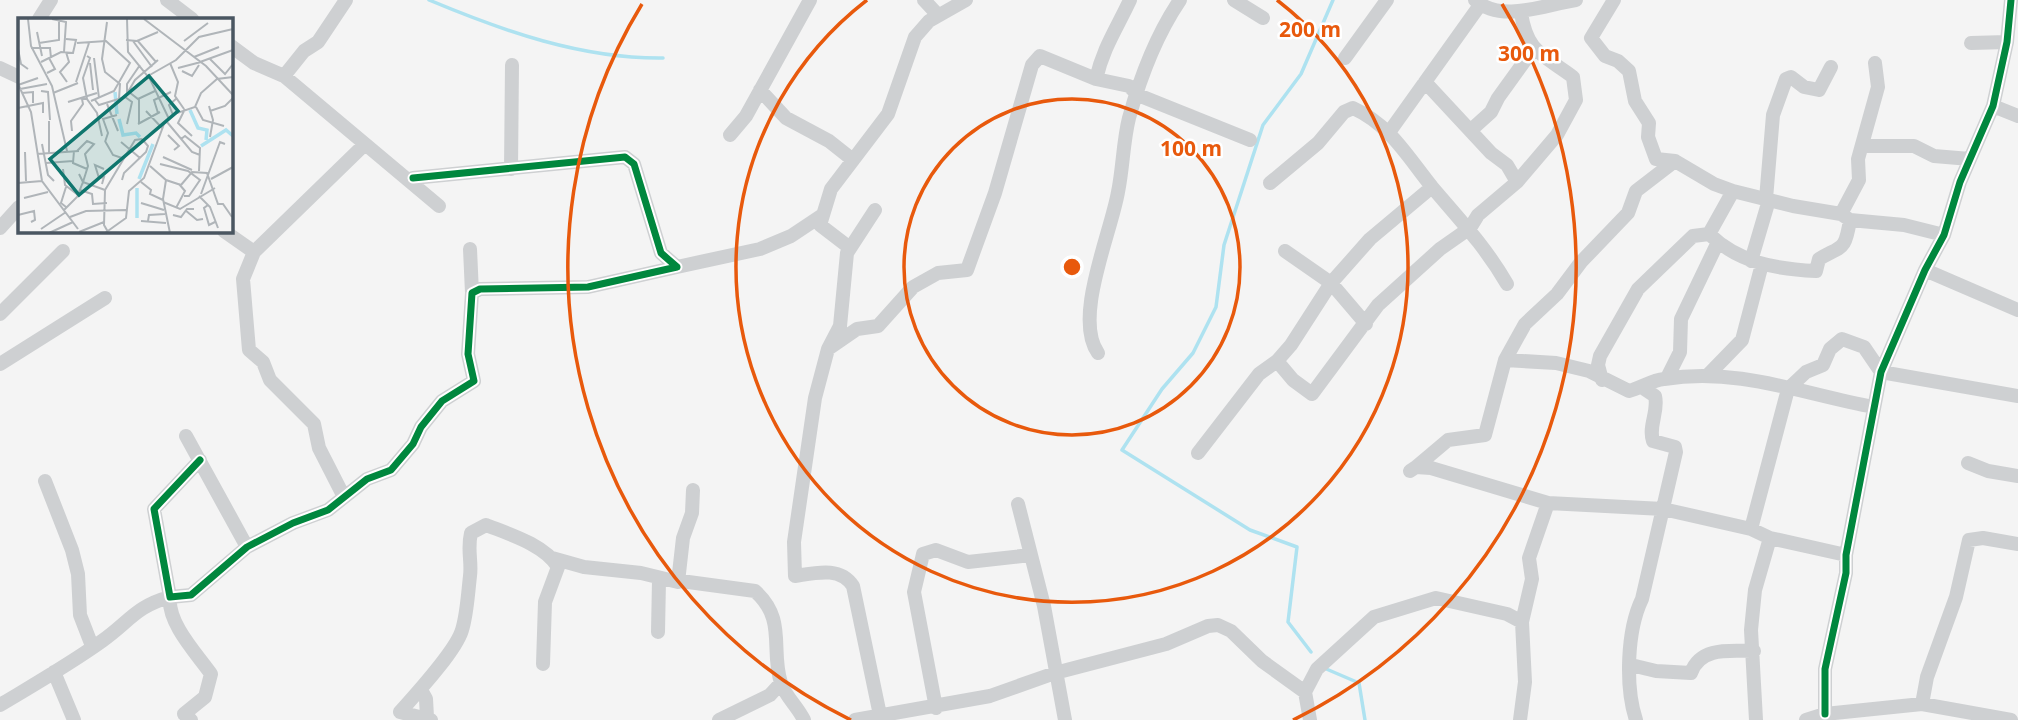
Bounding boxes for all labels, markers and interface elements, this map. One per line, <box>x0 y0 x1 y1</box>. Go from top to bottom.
text: 200 m <box>1279 15 1341 43</box>
inset map <box>18 18 233 233</box>
text: 300 m <box>1498 39 1560 67</box>
text: 100 m <box>1160 134 1222 162</box>
centre of rings <box>1060 255 1084 279</box>

